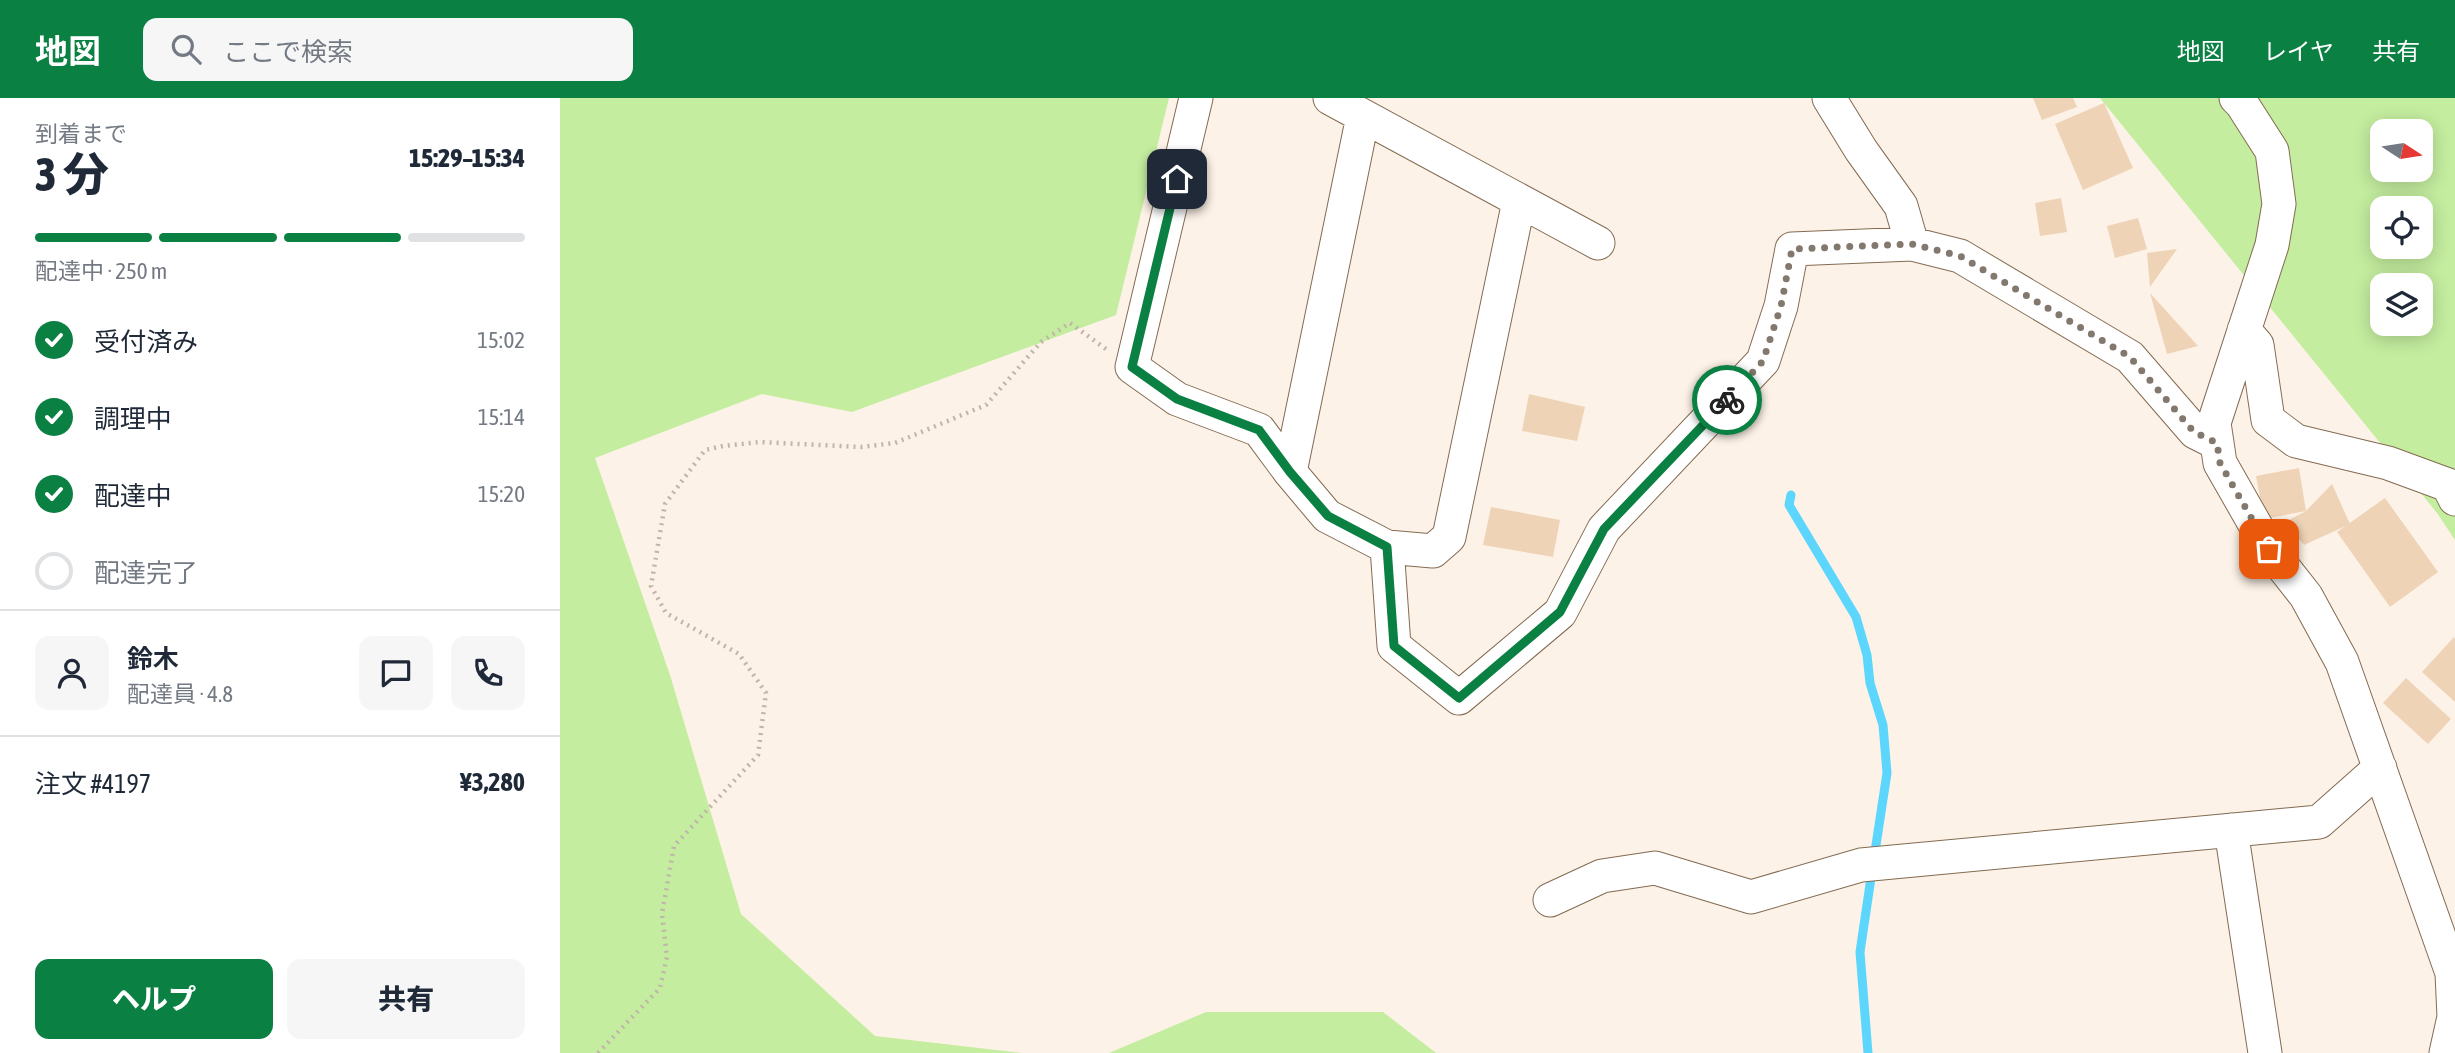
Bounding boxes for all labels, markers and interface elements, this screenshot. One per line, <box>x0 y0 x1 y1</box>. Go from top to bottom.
search box <box>143 18 633 81</box>
icon: search <box>167 30 205 68</box>
text: 地図 <box>35 32 101 70</box>
text: ここで検索 <box>223 37 353 67</box>
text: 地図 <box>2177 38 2225 65</box>
text: レイヤ <box>2263 38 2334 65</box>
text: 共有 <box>2372 38 2420 65</box>
north arrow <box>2370 119 2432 182</box>
map controls <box>2370 119 2433 336</box>
text: 到着まで <box>35 121 127 147</box>
text: 15:29–15:34 <box>409 143 525 173</box>
text: 3 分 <box>35 148 109 201</box>
pin <box>1147 149 1207 209</box>
icon: home <box>1158 160 1196 198</box>
button: locate <box>2370 196 2433 259</box>
text: 配達中 · 250 m <box>35 258 167 284</box>
button: layers <box>2370 273 2433 336</box>
icon: check <box>35 321 73 359</box>
text: 受付済み <box>94 327 198 357</box>
text: 15:02 <box>477 327 525 353</box>
courier <box>1692 365 1762 435</box>
icon: bike <box>1708 381 1746 419</box>
icon: check <box>35 398 73 436</box>
text: 調理中 <box>94 404 172 434</box>
text: 15:14 <box>478 404 525 430</box>
icon: check <box>35 475 73 513</box>
text: 配達中 <box>94 481 172 511</box>
text: 15:20 <box>478 481 525 507</box>
pin <box>2239 519 2299 579</box>
icon: bag <box>2250 530 2288 568</box>
text: 配達完了 <box>94 558 198 588</box>
button: person <box>35 636 109 710</box>
button: chat <box>359 636 433 710</box>
button: phone <box>451 636 525 710</box>
text: 鈴木 <box>127 644 179 674</box>
text: 配達員 · 4.8 <box>127 681 233 707</box>
text: ¥3,280 <box>460 767 525 797</box>
text: 注文 #4197 <box>35 769 151 799</box>
button: ヘルプ <box>35 959 273 1039</box>
button: 共有 <box>287 959 525 1039</box>

